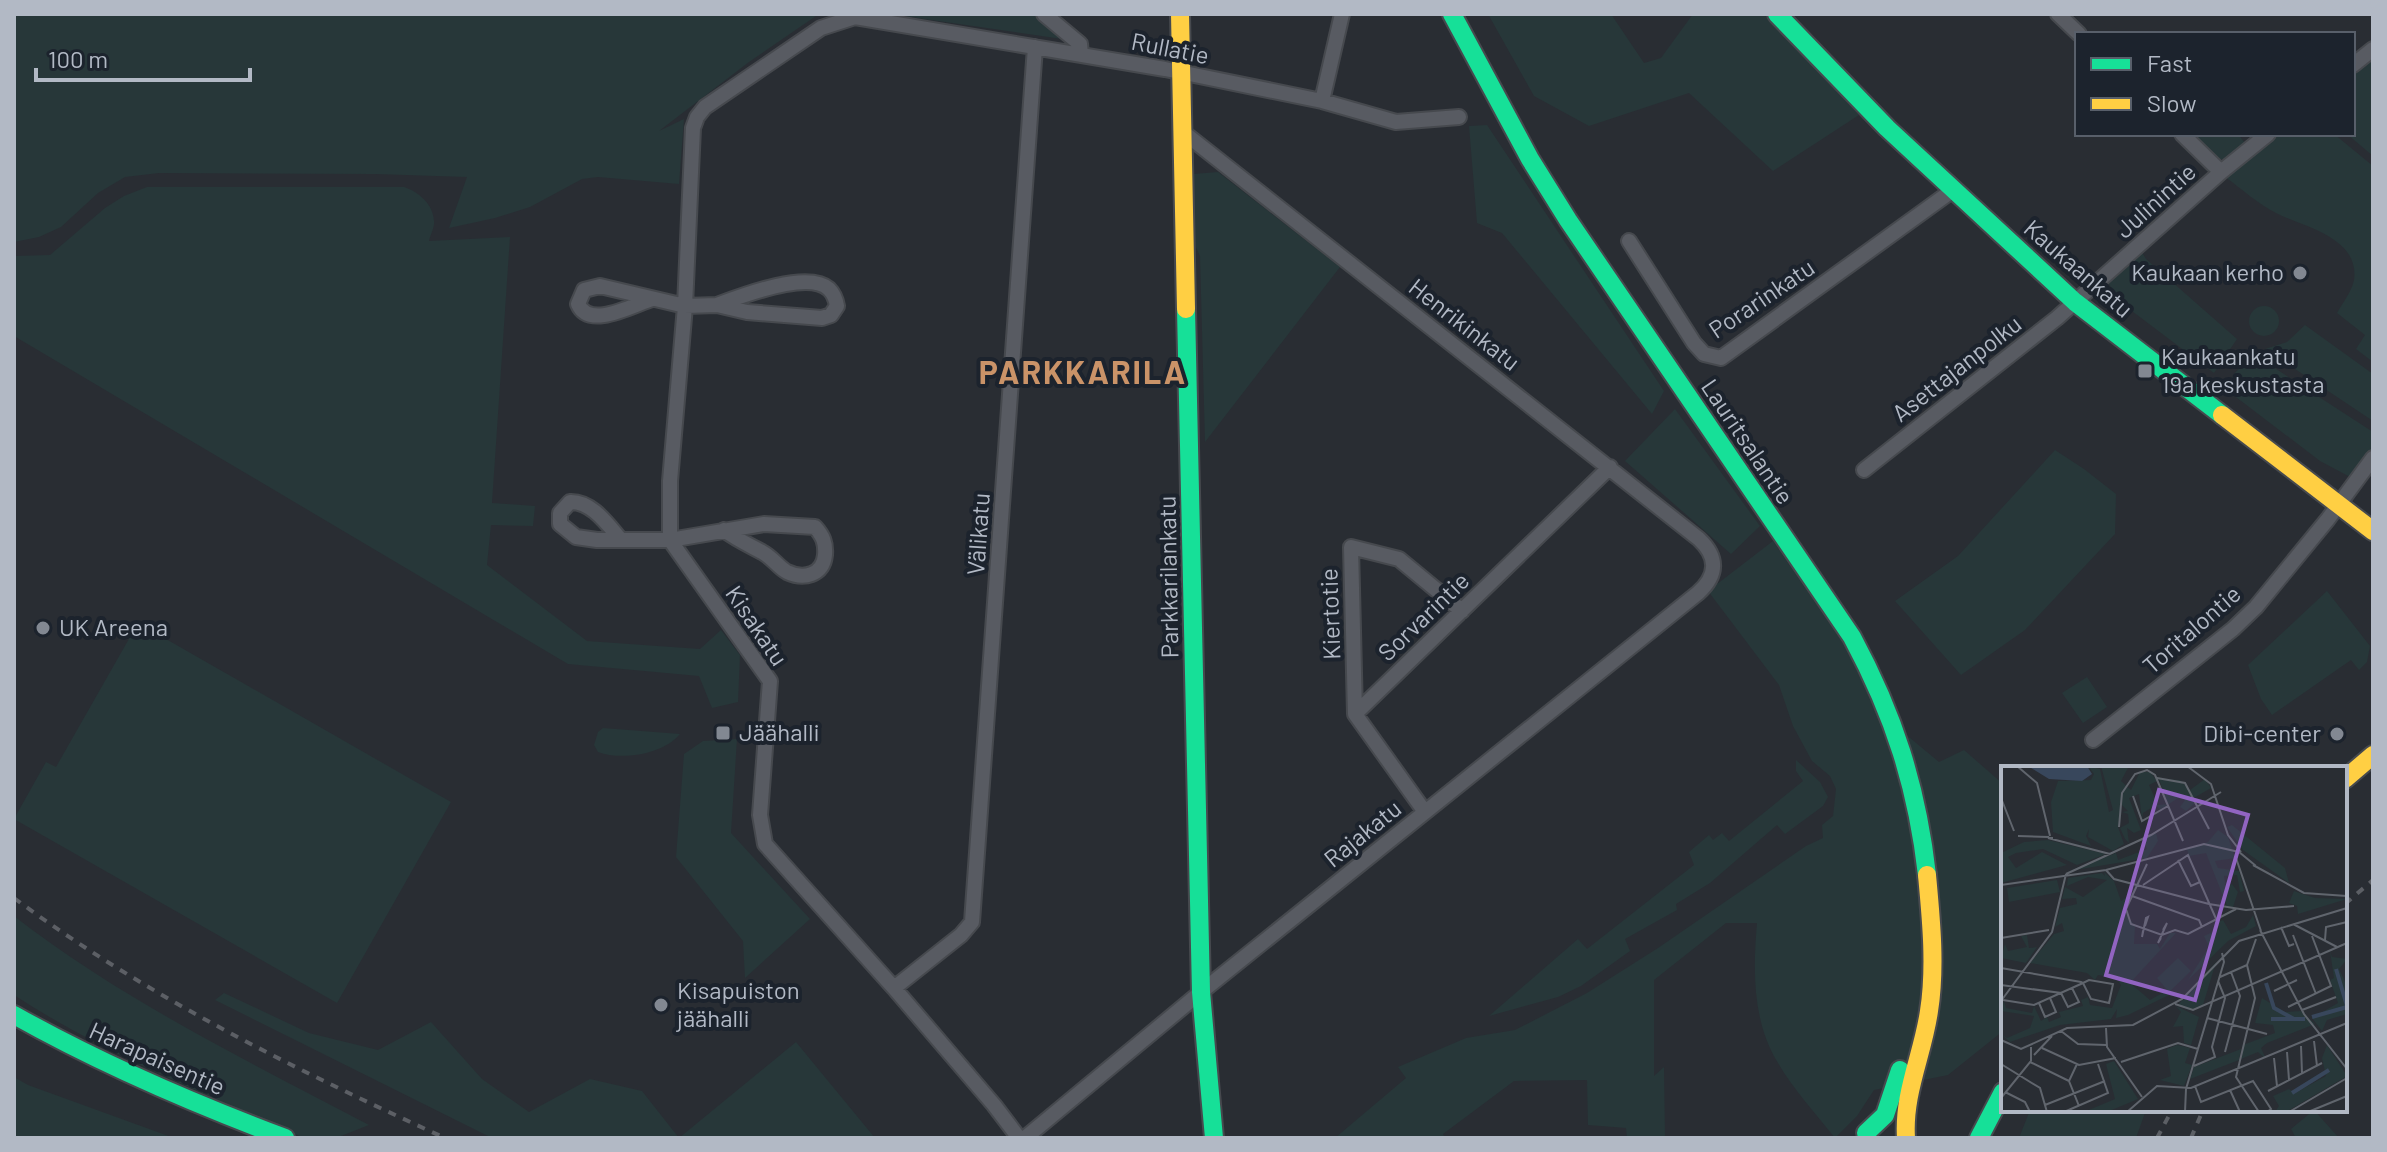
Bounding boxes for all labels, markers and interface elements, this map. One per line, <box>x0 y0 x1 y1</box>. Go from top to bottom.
street label: Rullatie <box>1129 26 1212 69</box>
scale bar <box>36 32 250 82</box>
legend <box>2075 32 2355 136</box>
text: 100 m <box>48 44 108 73</box>
text: Fast <box>2147 48 2192 77</box>
text: Slow <box>2147 88 2196 117</box>
street label: Julinintie <box>2109 156 2201 243</box>
street label: Kaukaankatu <box>2019 213 2139 323</box>
street label: Porarinkatu <box>1703 252 1819 344</box>
place label: Kaukaan kerho <box>2131 257 2284 286</box>
marker: Kaukaan kerho <box>2291 264 2309 282</box>
street label: Henrikinkatu <box>1404 271 1526 376</box>
street label: Asettajanpolku <box>1886 308 2027 427</box>
place label: Kaukaankatu 19a keskustasta <box>2161 341 2325 398</box>
district label: PARKKARILA <box>979 352 1187 390</box>
marker: Kaukaankatu 19a keskustasta <box>2136 362 2154 380</box>
street label: Lauritsalantie <box>1696 373 1801 509</box>
street label: Välikatu <box>960 492 995 576</box>
street label: Parkkarilankatu <box>1152 496 1183 658</box>
street label: Sorvarintie <box>1371 565 1475 666</box>
street label: Kiertotie <box>1313 568 1346 660</box>
street label: Toritalontie <box>2136 579 2246 679</box>
street label: Kisakatu <box>720 580 794 671</box>
place label: UK Areena <box>59 612 168 641</box>
marker: UK Areena <box>34 619 52 637</box>
place label: Jäähalli <box>739 717 820 746</box>
place label: Dibi-center <box>2203 718 2321 747</box>
marker: Jäähalli <box>714 724 732 742</box>
marker: Dibi-center <box>2328 725 2346 743</box>
inset map <box>2001 766 2347 1112</box>
street label: Rajakatu <box>1318 793 1406 873</box>
place label: Kisapuiston jäähalli <box>676 975 800 1032</box>
marker: Kisapuiston jäähalli <box>652 996 670 1014</box>
street label: Harapaisentie <box>85 1015 230 1100</box>

